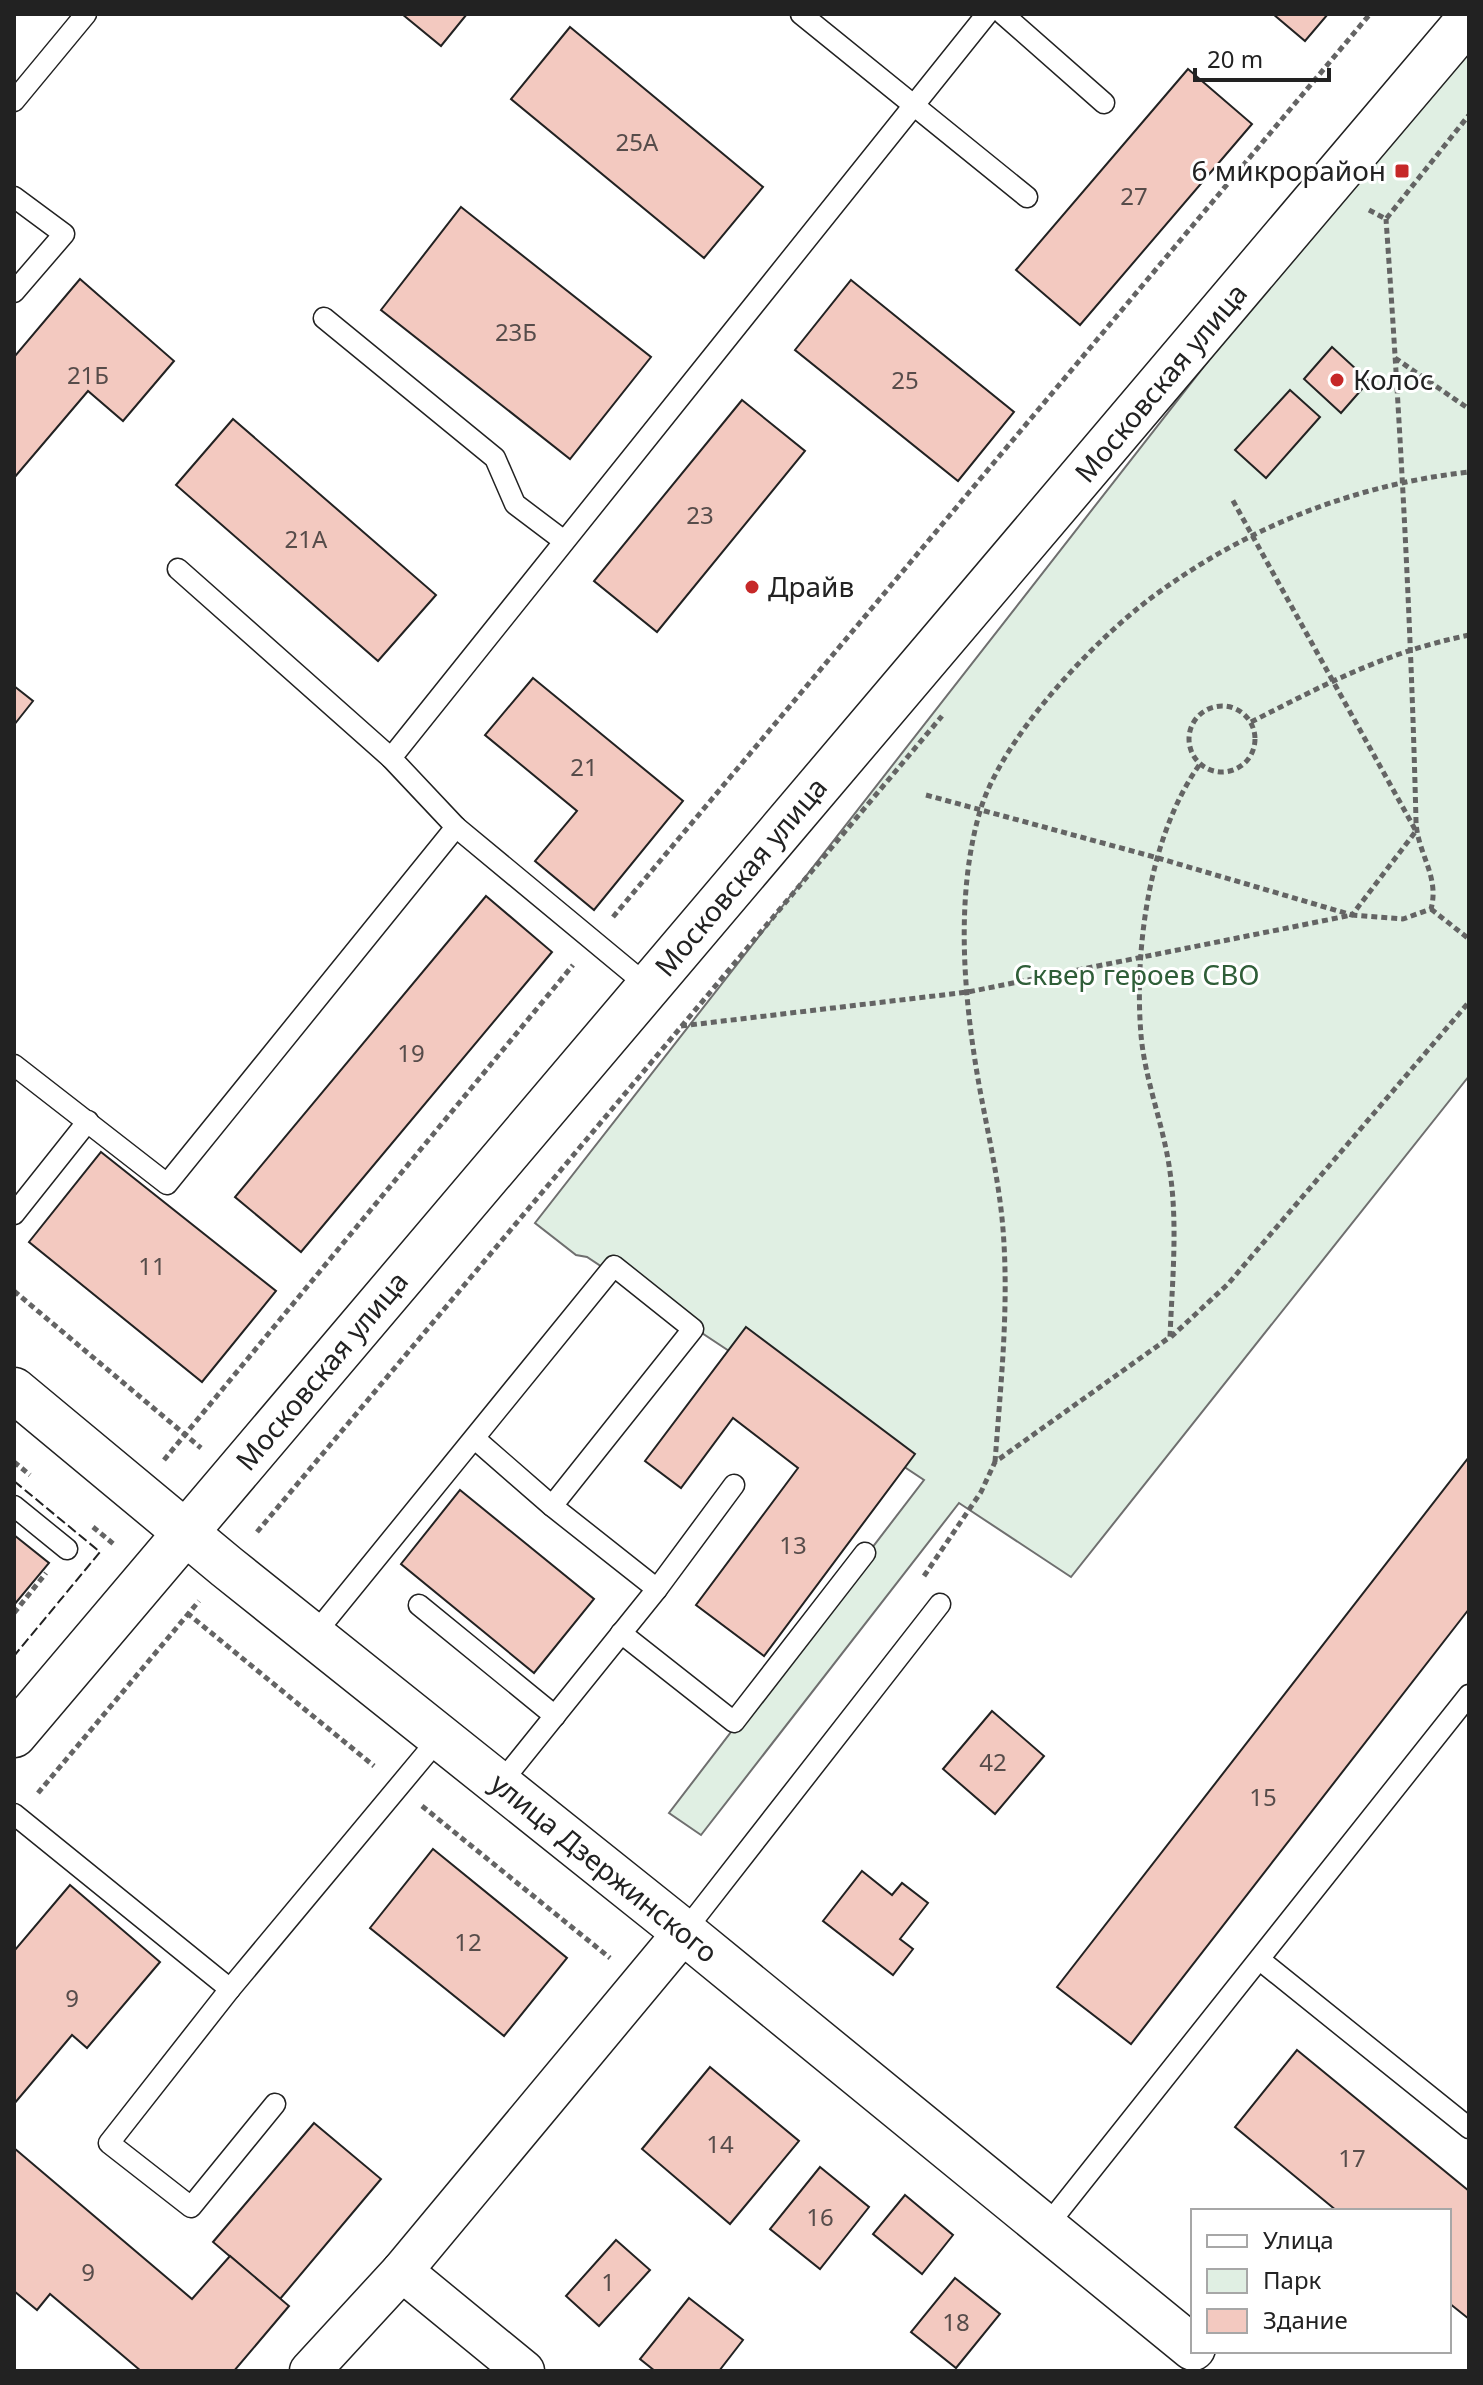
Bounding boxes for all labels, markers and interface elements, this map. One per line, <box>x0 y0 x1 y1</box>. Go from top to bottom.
scale bar <box>1195 32 1329 82</box>
text: 20 m <box>1207 42 1263 75</box>
house number: 25А <box>616 125 659 158</box>
place label: 6 микрорайон <box>1191 151 1386 189</box>
marker: 6 микрорайон <box>1393 162 1411 180</box>
house number: 27 <box>1120 179 1148 212</box>
street label: Московская улица <box>1066 275 1255 490</box>
house number: 23Б <box>495 315 537 348</box>
house number: 21Б <box>67 358 109 391</box>
place label: Колос <box>1353 360 1433 398</box>
house number: 25 <box>891 363 919 396</box>
marker: Колос <box>1328 371 1346 389</box>
house number: 23 <box>686 498 714 531</box>
house number: 21А <box>285 522 328 555</box>
place label: Драйв <box>768 567 854 605</box>
marker: Драйв <box>743 578 761 596</box>
house number: 21 <box>570 750 598 783</box>
street label: Московская улица <box>646 769 835 984</box>
park label: Сквер героев СВО <box>1014 955 1260 993</box>
house number: 19 <box>397 1036 425 1069</box>
house number: 11 <box>138 1249 166 1282</box>
street label: Московская улица <box>227 1263 416 1478</box>
house number: 13 <box>779 1528 807 1561</box>
house number: 42 <box>979 1745 1007 1778</box>
street label: улица Дзержинского <box>483 1764 726 1971</box>
house number: 15 <box>1249 1780 1277 1813</box>
house number: 12 <box>454 1925 482 1958</box>
house number: 9 <box>65 1981 79 2014</box>
house number: 14 <box>706 2127 734 2160</box>
house number: 17 <box>1338 2141 1366 2174</box>
house number: 16 <box>806 2200 834 2233</box>
legend <box>1191 2209 1451 2353</box>
text: Улица <box>1263 2223 1334 2256</box>
house number: 9 <box>81 2255 95 2288</box>
text: Парк <box>1263 2263 1322 2296</box>
house number: 1 <box>601 2265 615 2298</box>
text: Здание <box>1263 2303 1348 2336</box>
house number: 18 <box>942 2305 970 2338</box>

